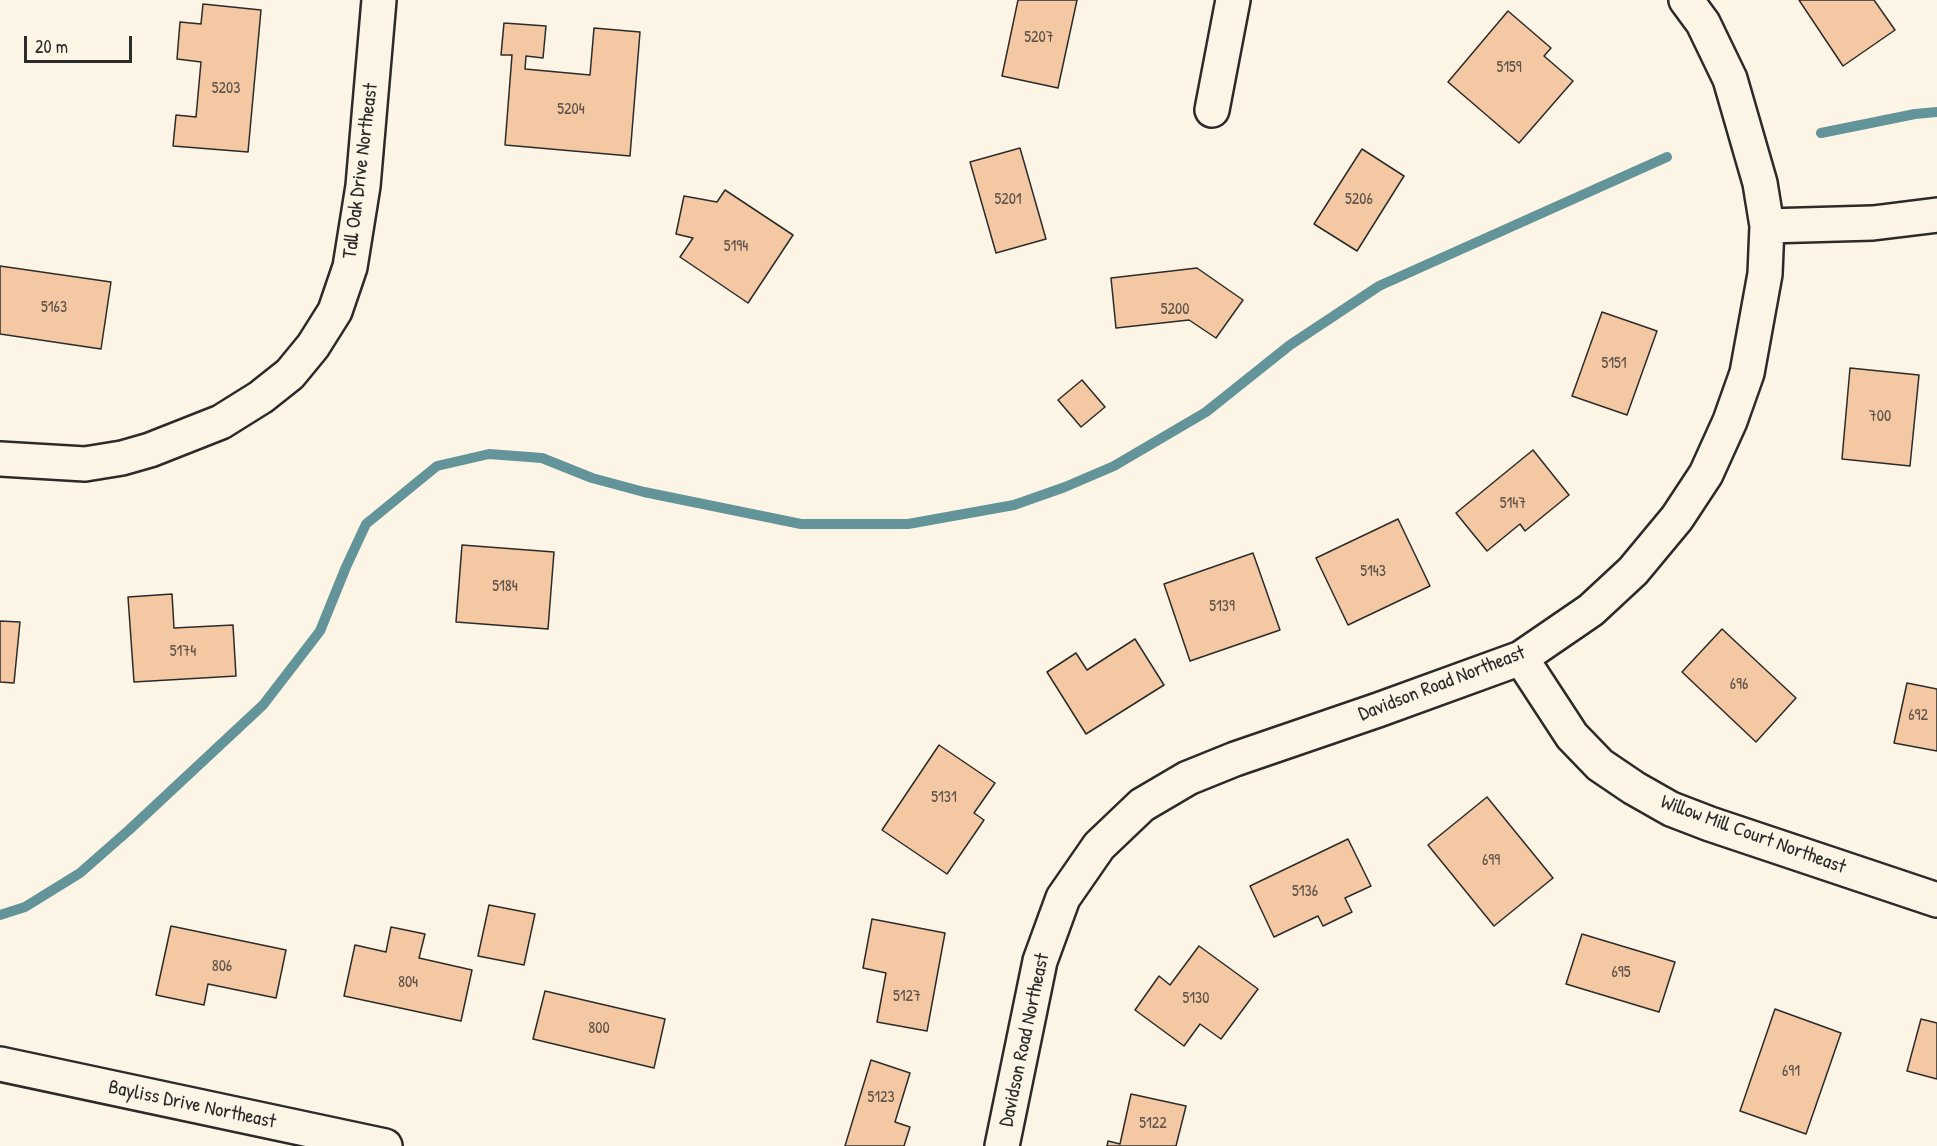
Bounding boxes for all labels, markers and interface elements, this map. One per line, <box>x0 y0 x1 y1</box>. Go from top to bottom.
scale bar <box>27 24 135 62</box>
house number: 5207 <box>1024 28 1054 48</box>
text: 20 m <box>35 34 68 59</box>
house number: 5159 <box>1496 58 1522 78</box>
house number: 5203 <box>212 79 240 99</box>
street label: Tall Oak Drive Northeast <box>338 82 384 260</box>
house number: 5204 <box>557 100 585 120</box>
house number: 5201 <box>994 190 1022 210</box>
house number: 5206 <box>1345 190 1373 210</box>
house number: 5194 <box>724 237 748 257</box>
house number: 5163 <box>41 298 67 318</box>
house number: 5200 <box>1161 300 1189 320</box>
house number: 5151 <box>1601 354 1627 374</box>
house number: 700 <box>1869 407 1891 427</box>
house number: 5147 <box>1500 494 1526 514</box>
house number: 5143 <box>1360 562 1386 582</box>
house number: 5184 <box>492 577 518 597</box>
house number: 5139 <box>1209 597 1235 617</box>
street label: Davidson Road Northeast <box>1355 641 1529 727</box>
house number: 5174 <box>170 642 196 662</box>
house number: 696 <box>1730 675 1748 695</box>
house number: 692 <box>1908 706 1928 726</box>
house number: 5131 <box>931 788 957 808</box>
street label: Willow Mill Court Northeast <box>1657 790 1849 880</box>
house number: 699 <box>1482 851 1500 871</box>
house number: 5136 <box>1292 882 1318 902</box>
street label: Davidson Road Northeast <box>995 951 1055 1129</box>
house number: 806 <box>212 957 232 977</box>
house number: 695 <box>1611 963 1631 983</box>
house number: 804 <box>398 973 418 993</box>
house number: 5127 <box>893 987 921 1007</box>
house number: 5130 <box>1183 989 1209 1009</box>
house number: 800 <box>588 1019 610 1039</box>
house number: 691 <box>1782 1062 1800 1082</box>
street label: Bayliss Drive Northeast <box>106 1076 278 1134</box>
house number: 5123 <box>867 1088 895 1108</box>
house number: 5122 <box>1139 1114 1167 1134</box>

